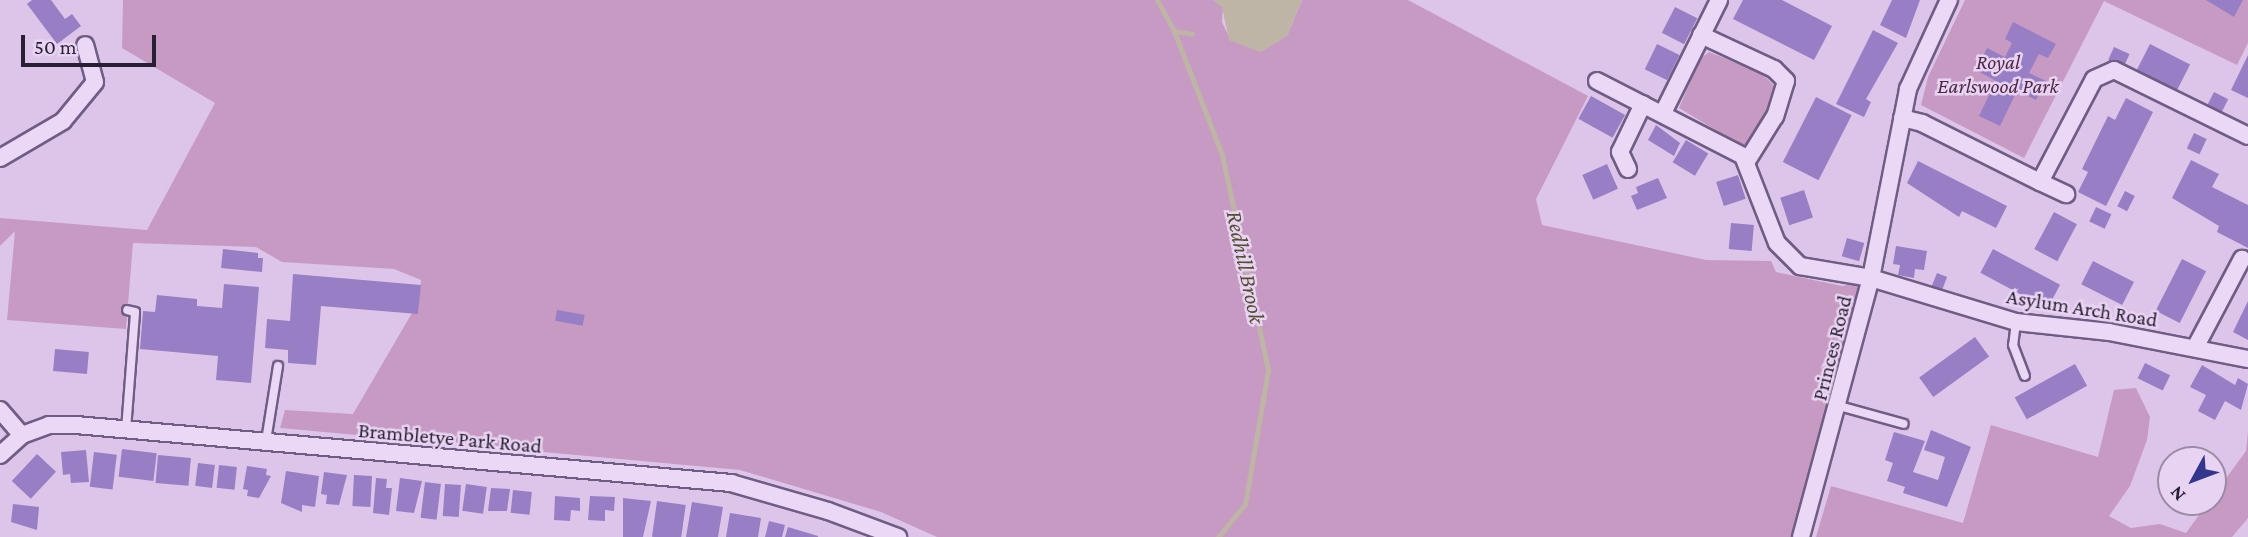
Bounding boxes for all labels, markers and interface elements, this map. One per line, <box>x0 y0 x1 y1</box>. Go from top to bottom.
scale bar <box>24 21 159 65</box>
text: 50 m <box>34 35 77 59</box>
park label: Royal Earlswood Park <box>1937 49 2059 99</box>
water label: Redhill Brook <box>1221 208 1271 326</box>
street label: Asylum Arch Road <box>2005 284 2159 332</box>
street label: Princes Road <box>1807 293 1857 403</box>
street label: Brambletye Park Road <box>357 417 543 459</box>
north arrow <box>2157 446 2227 516</box>
text: N <box>2165 482 2189 506</box>

